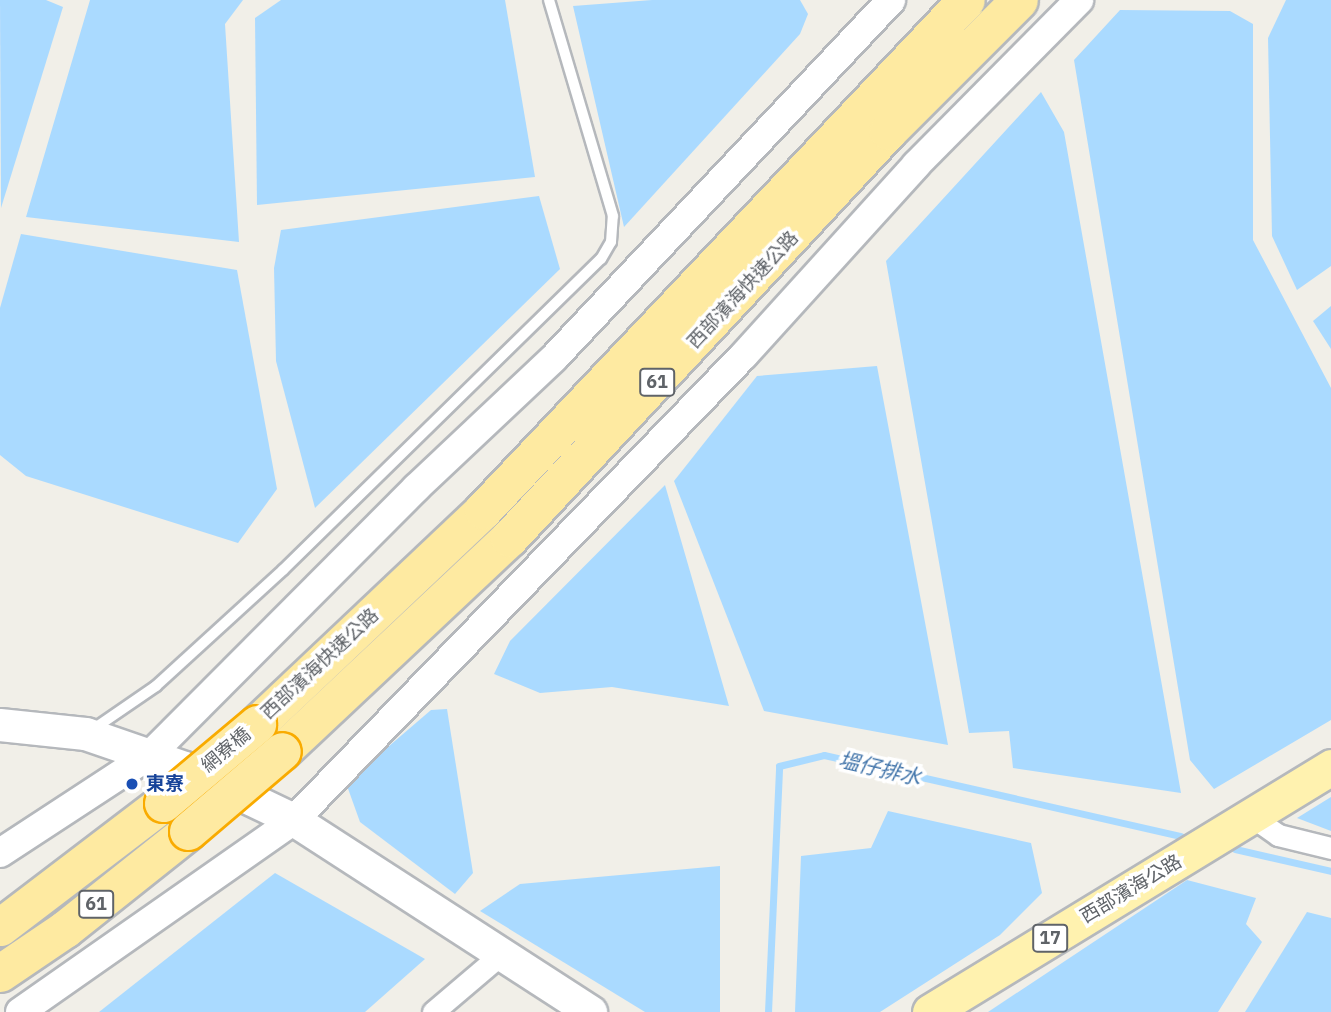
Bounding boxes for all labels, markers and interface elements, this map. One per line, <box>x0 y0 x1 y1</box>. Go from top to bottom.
street label: 西部濱海快速公路 <box>683 227 803 353</box>
road number: 61 <box>638 368 676 396</box>
street label: 西部濱海快速公路 <box>257 604 383 724</box>
street label: 網寮橋 <box>197 723 255 777</box>
water label: 塭仔排水 <box>836 746 924 790</box>
place label: 東寮 <box>146 773 184 795</box>
marker: 東寮 <box>124 776 140 792</box>
street label: 西部濱海公路 <box>1076 850 1186 928</box>
road number: 61 <box>77 890 115 918</box>
road number: 17 <box>1031 923 1069 953</box>

